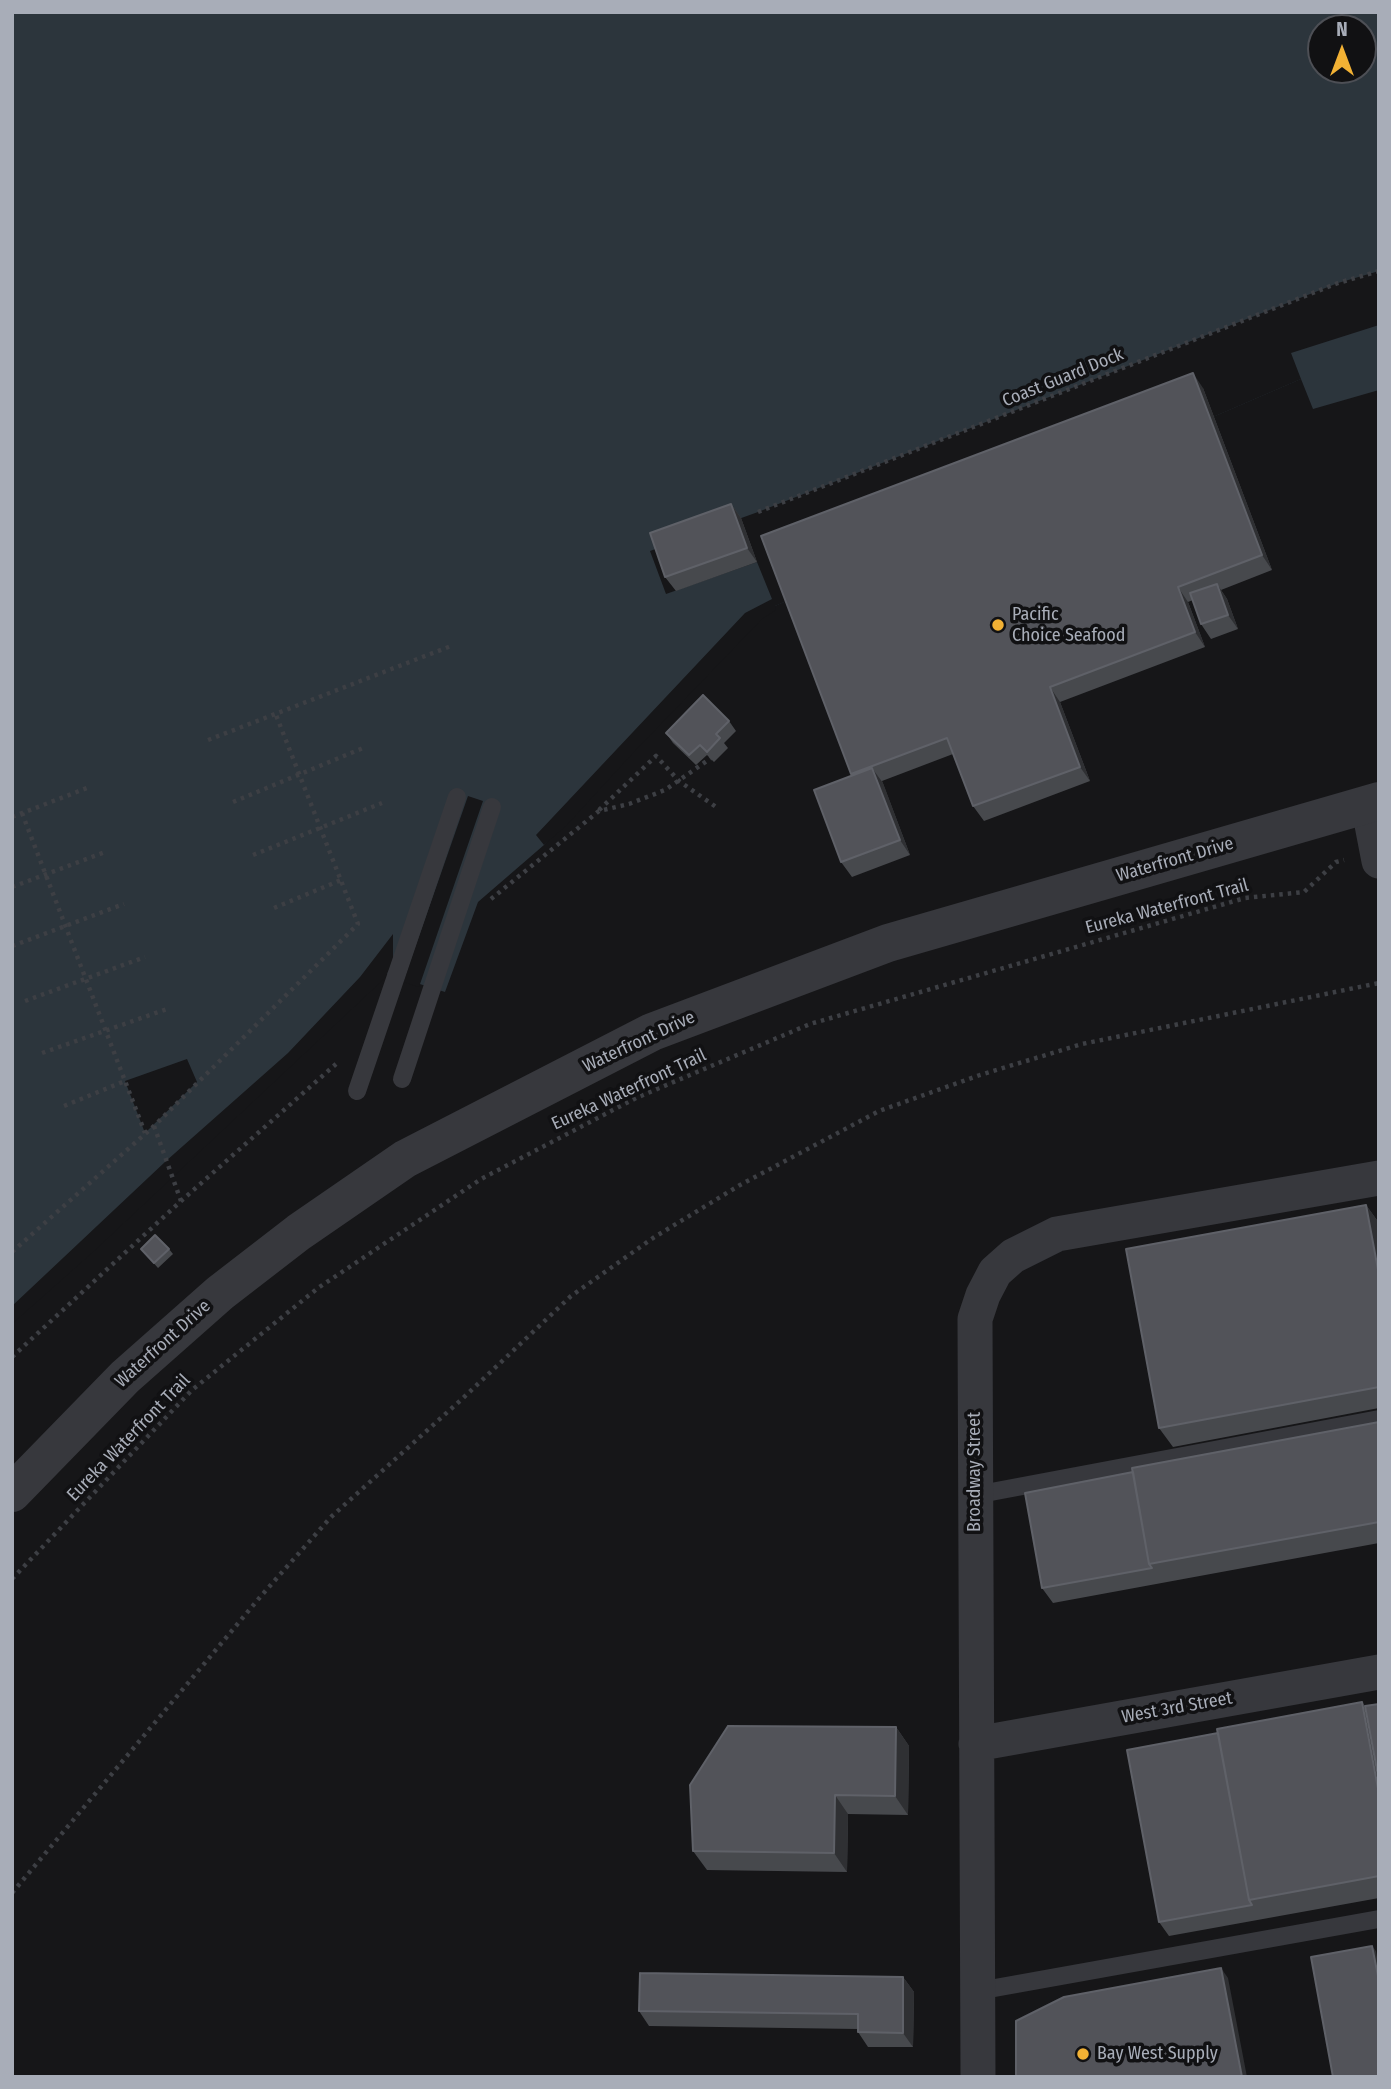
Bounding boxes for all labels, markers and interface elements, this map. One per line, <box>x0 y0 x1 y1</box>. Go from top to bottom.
north arrow <box>1307 14 1377 84</box>
text: N <box>1336 18 1348 41</box>
street label: Coast Guard Dock <box>999 344 1127 412</box>
place label: Pacific Choice Seafood <box>1012 604 1125 646</box>
marker: Pacific Choice Seafood <box>990 617 1006 633</box>
street label: Waterfront Drive <box>1114 833 1236 887</box>
street label: Eureka Waterfront Trail <box>1083 875 1251 939</box>
street label: Waterfront Drive <box>580 1007 698 1077</box>
street label: Eureka Waterfront Trail <box>548 1045 710 1135</box>
street label: Waterfront Drive <box>111 1295 215 1393</box>
street label: Eureka Waterfront Trail <box>63 1370 195 1506</box>
street label: Broadway Street <box>964 1412 986 1532</box>
street label: West 3rd Street <box>1120 1688 1234 1728</box>
place label: Bay West Supply <box>1097 2043 1218 2065</box>
marker: Bay West Supply <box>1075 2046 1091 2062</box>

